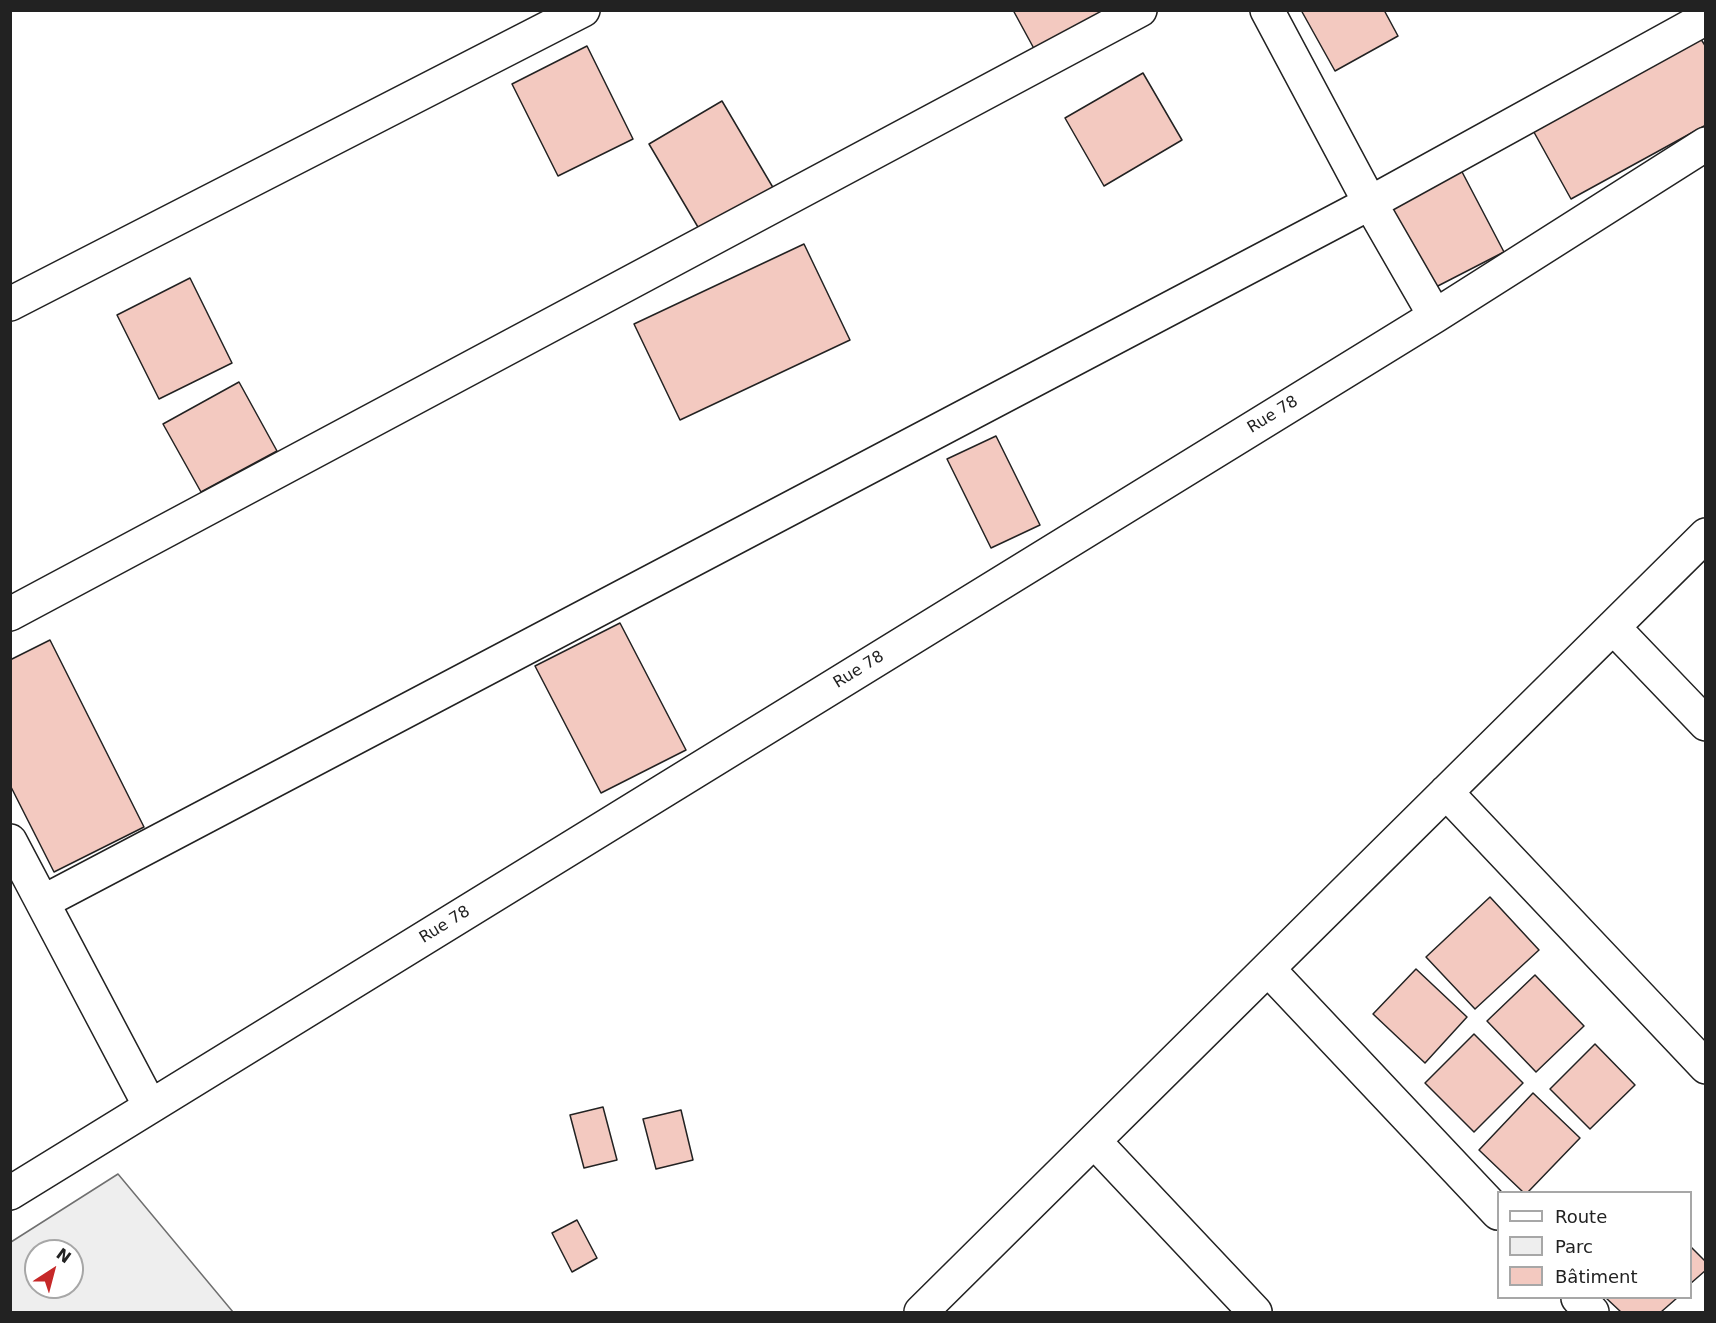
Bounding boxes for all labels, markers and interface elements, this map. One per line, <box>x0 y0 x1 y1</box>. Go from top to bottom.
street label: Rue 78 <box>1244 392 1302 438</box>
street label: Rue 78 <box>830 647 888 693</box>
street label: Rue 78 <box>416 902 474 948</box>
legend <box>1497 1191 1692 1299</box>
text: Route <box>1555 1206 1607 1227</box>
text: Parc <box>1555 1236 1593 1257</box>
north arrow <box>24 1239 84 1299</box>
text: N <box>53 1244 75 1267</box>
text: Bâtiment <box>1555 1266 1638 1287</box>

